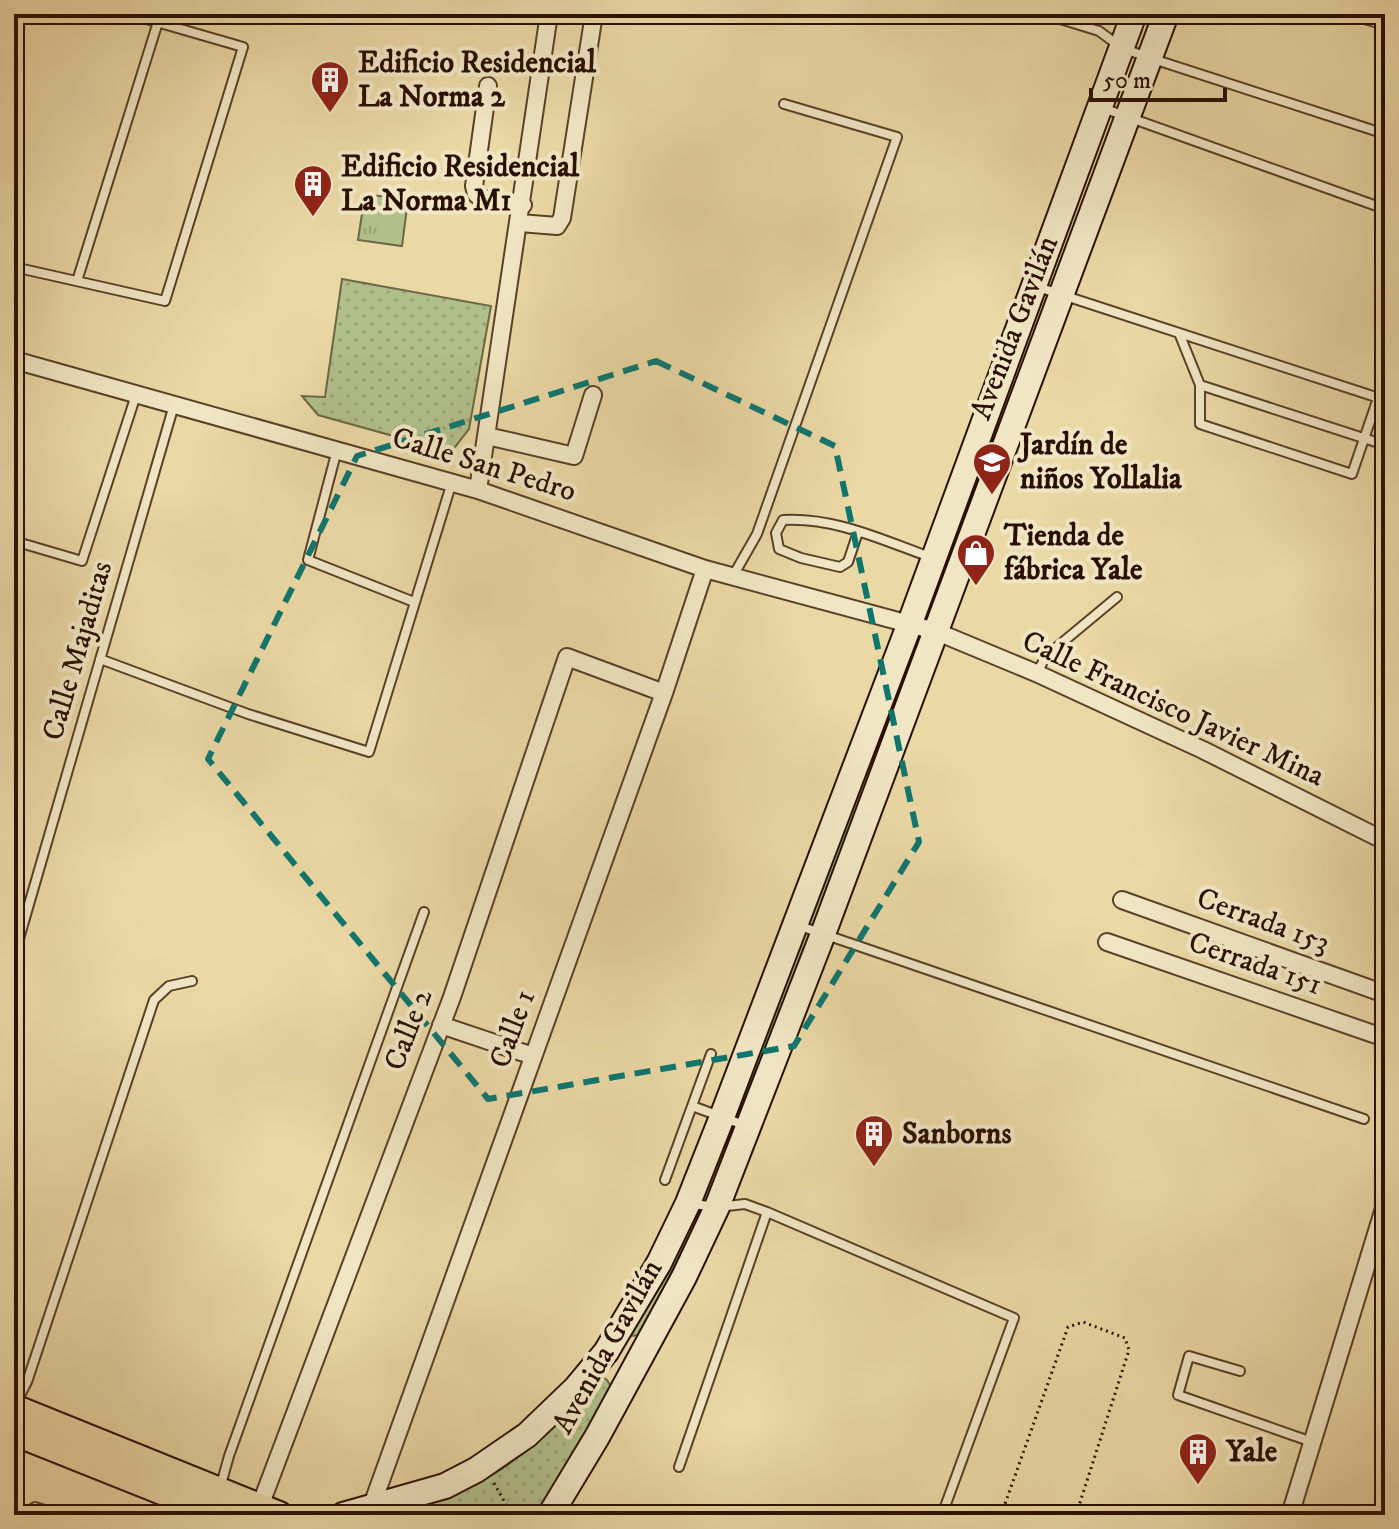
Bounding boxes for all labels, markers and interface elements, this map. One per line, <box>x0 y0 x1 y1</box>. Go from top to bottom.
place label: Edificio Residencial La Norma 2 <box>358 45 597 116</box>
scale bar <box>1091 52 1225 102</box>
building icon: Edificio Residencial La Norma 2 <box>309 59 351 114</box>
text: 50 m <box>1103 66 1151 96</box>
place label: Edificio Residencial La Norma M1 <box>341 149 580 220</box>
building icon: Edificio Residencial La Norma M1 <box>292 163 334 218</box>
street label: Avenida Gavilán <box>963 231 1067 425</box>
street label: Calle San Pedro <box>388 420 580 510</box>
place label: Jardín de niños Yollalia <box>1017 427 1183 498</box>
school or university icon: Jardín de niños Yollalia <box>971 441 1013 496</box>
place label: Tienda de fábrica Yale <box>1003 518 1143 589</box>
shop icon: Tienda de fábrica Yale <box>955 532 997 587</box>
street label: Calle Majaditas <box>35 557 121 745</box>
street label: Calle Francisco Javier Mina <box>1016 623 1330 795</box>
street label: Cerrada 153 <box>1192 880 1334 962</box>
street label: Cerrada 151 <box>1184 924 1326 1004</box>
street label: Calle 2 <box>377 984 441 1076</box>
street label: Calle 1 <box>482 985 544 1073</box>
building icon: Sanborns <box>853 1113 895 1168</box>
place label: Sanborns <box>902 1116 1012 1153</box>
street label: Avenida Gavilán <box>545 1253 671 1441</box>
building icon: Yale <box>1177 1431 1219 1486</box>
place label: Yale <box>1225 1434 1278 1471</box>

